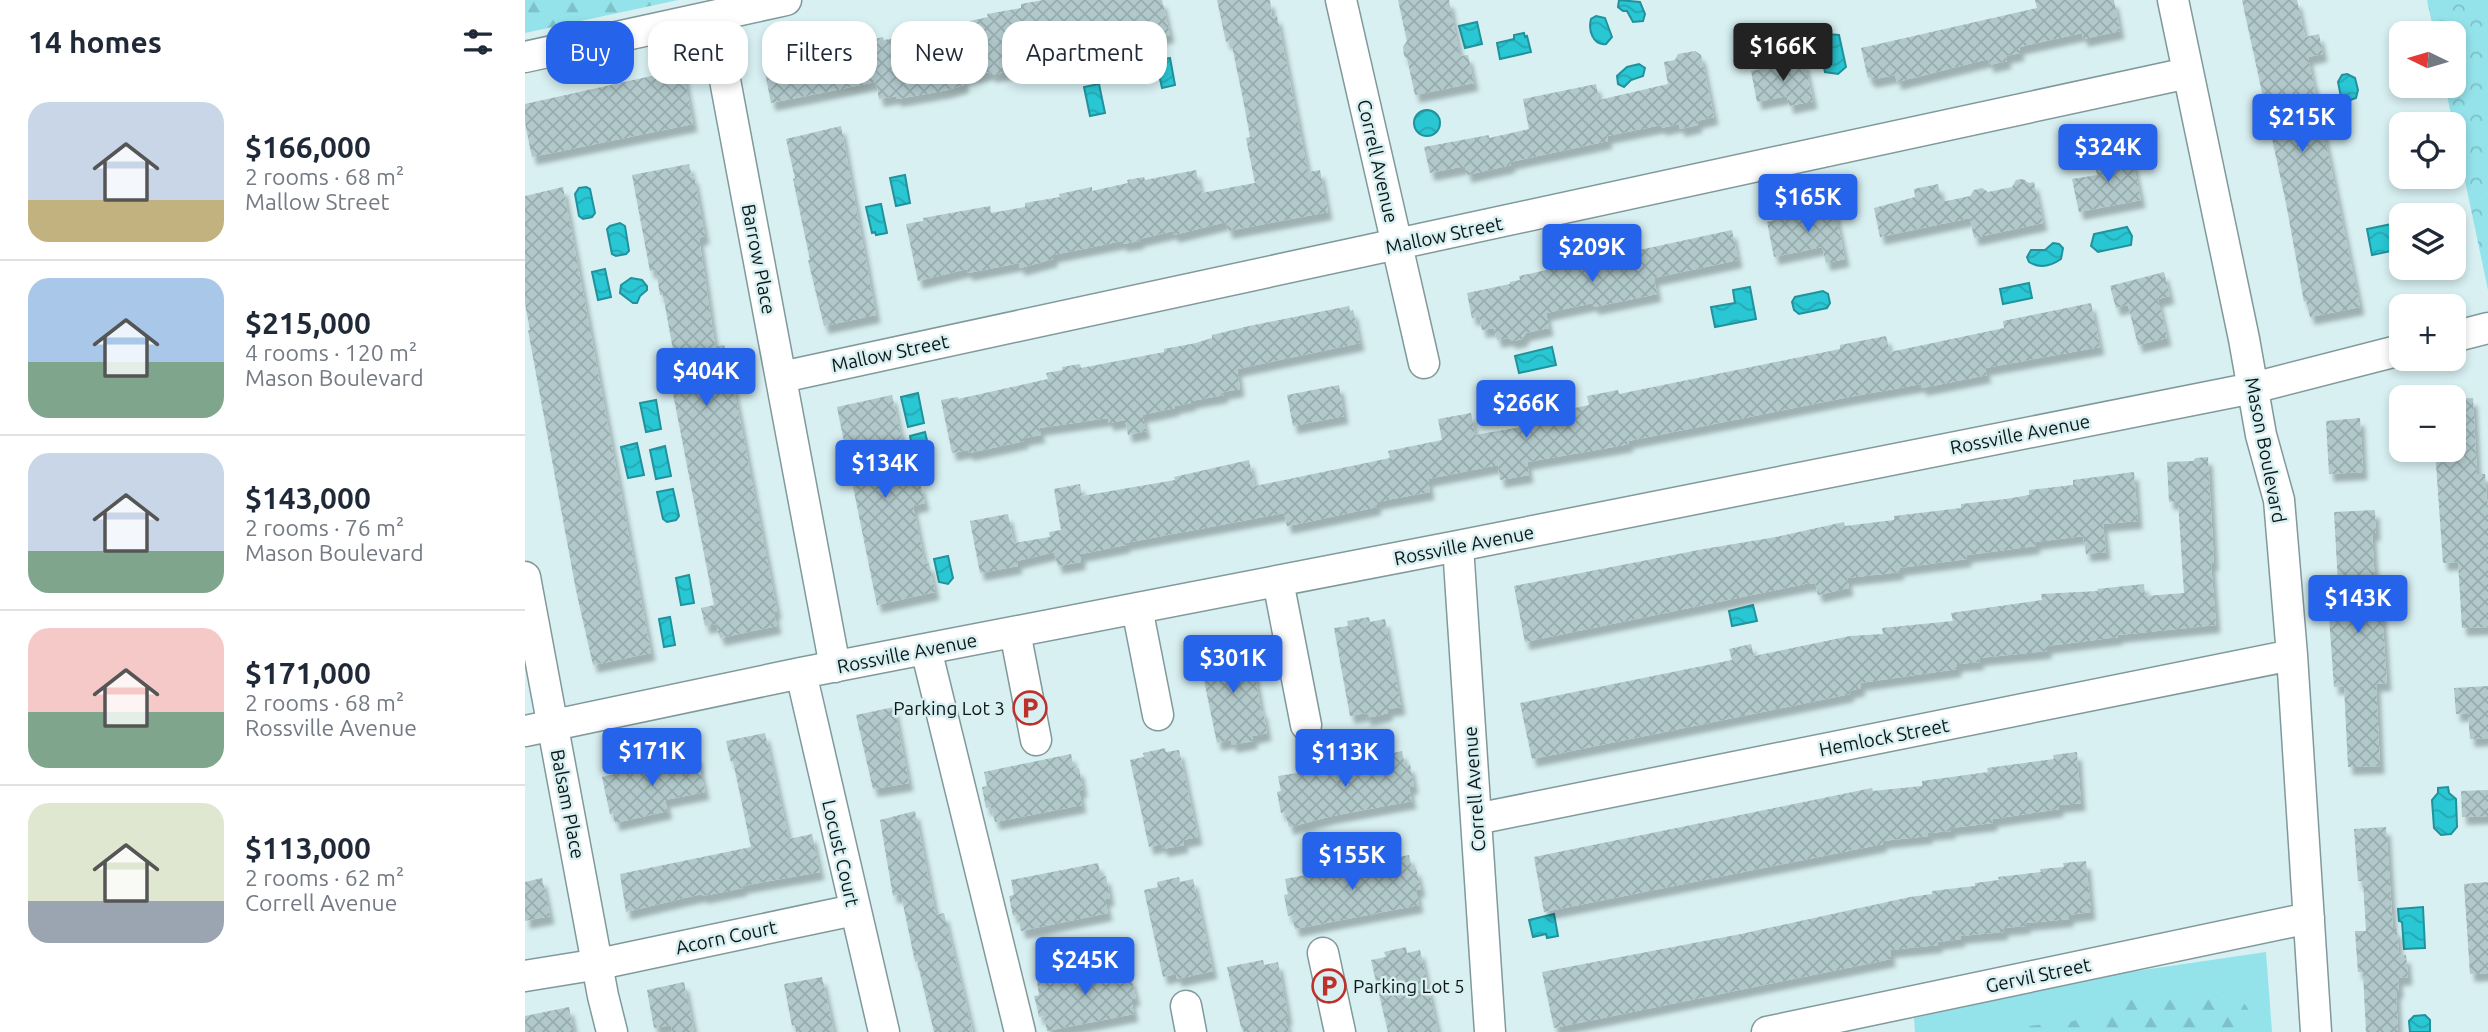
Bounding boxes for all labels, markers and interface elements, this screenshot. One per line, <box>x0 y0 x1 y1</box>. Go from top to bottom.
chip: Buy <box>546 21 634 84</box>
chip: Rent <box>648 21 748 84</box>
chip: Filters <box>762 21 877 84</box>
chip: New <box>891 21 988 84</box>
chip: Apartment <box>1002 21 1167 84</box>
north arrow <box>2389 21 2466 98</box>
map controls <box>2389 21 2466 462</box>
icon: filters <box>459 23 497 61</box>
pin: $166K <box>1734 24 1832 83</box>
text: 14 homes <box>28 25 162 59</box>
text: $166K <box>1749 33 1817 58</box>
pin: $215K <box>2253 94 2351 154</box>
street label: Correll Avenue <box>1353 97 1403 225</box>
text: $215K <box>2268 104 2336 129</box>
button: locate <box>2389 112 2466 189</box>
pin: $324K <box>2059 124 2157 184</box>
icon: home <box>84 130 168 214</box>
text: $166,000 <box>245 130 371 164</box>
text: $324K <box>2074 134 2142 159</box>
text: 2 rooms · 68 m² <box>245 164 404 189</box>
pin: $165K <box>1759 174 1857 234</box>
text: $165K <box>1774 184 1842 209</box>
text: Mallow Street <box>245 189 390 214</box>
street label: Barrow Place <box>738 202 780 316</box>
button: layers <box>2389 203 2466 280</box>
street label: Mallow Street <box>1383 212 1505 258</box>
pin: $209K <box>1543 224 1641 284</box>
text: $209K <box>1558 234 1626 259</box>
button: + <box>2389 294 2466 371</box>
icon: home <box>84 306 168 390</box>
text: $215,000 <box>245 306 371 340</box>
street label: Mallow Street <box>829 330 951 376</box>
text: 4 rooms · 120 m² <box>245 340 417 365</box>
pin: $404K <box>657 348 755 408</box>
text: $404K <box>672 358 740 383</box>
text: Mason Boulevard <box>245 365 424 390</box>
street label: Mason Boulevard <box>2241 375 2291 525</box>
pin: $266K <box>1477 380 1575 440</box>
button: − <box>2389 385 2466 462</box>
text: $266K <box>1492 390 1560 415</box>
street label: Rossville Avenue <box>1948 410 2092 458</box>
pin: $134K <box>836 440 934 500</box>
text: $134K <box>851 450 919 475</box>
icon: home <box>84 481 168 565</box>
text: $143,000 <box>245 481 371 515</box>
text: 2 rooms · 76 m² <box>245 515 404 540</box>
street label: Rossville Avenue <box>1392 521 1536 569</box>
text: Mason Boulevard <box>245 540 424 565</box>
pin: $143K <box>2309 576 2407 635</box>
text: $143K <box>2324 585 2392 610</box>
street label: Rossville Avenue <box>835 629 979 677</box>
pin: $301K <box>1184 636 1282 695</box>
text: $301K <box>1199 645 1267 670</box>
icon: home <box>84 656 168 740</box>
text: $171,000 <box>245 656 371 690</box>
parking icon: Parking Lot 3 <box>1011 689 1049 727</box>
text: 2 rooms · 68 m² <box>245 690 404 715</box>
place label: Parking Lot 3 <box>893 697 1005 719</box>
street label: Hemlock Street <box>1817 714 1951 760</box>
text: Rossville Avenue <box>245 715 417 740</box>
street label: Correll Avenue <box>1459 725 1489 853</box>
pin: $171K <box>603 728 701 788</box>
pin: $113K <box>1296 730 1394 789</box>
text: $171K <box>618 738 686 763</box>
text: $113K <box>1311 739 1379 764</box>
street label: Balsam Place <box>547 747 589 861</box>
street label: Locust Court <box>818 798 864 909</box>
icon: home <box>84 831 168 915</box>
text: $113,000 <box>245 831 371 865</box>
pin: $155K <box>1303 832 1401 892</box>
text: $155K <box>1318 842 1386 867</box>
text: 2 rooms · 62 m² <box>245 865 404 890</box>
text: Correll Avenue <box>245 890 397 915</box>
street label: Acorn Court <box>673 915 779 958</box>
pin: $245K <box>1036 937 1134 997</box>
text: $245K <box>1051 947 1119 972</box>
street label: Gervil Street <box>1983 953 2093 997</box>
parking icon: Parking Lot 5 <box>1310 967 1348 1005</box>
place label: Parking Lot 5 <box>1353 975 1465 997</box>

